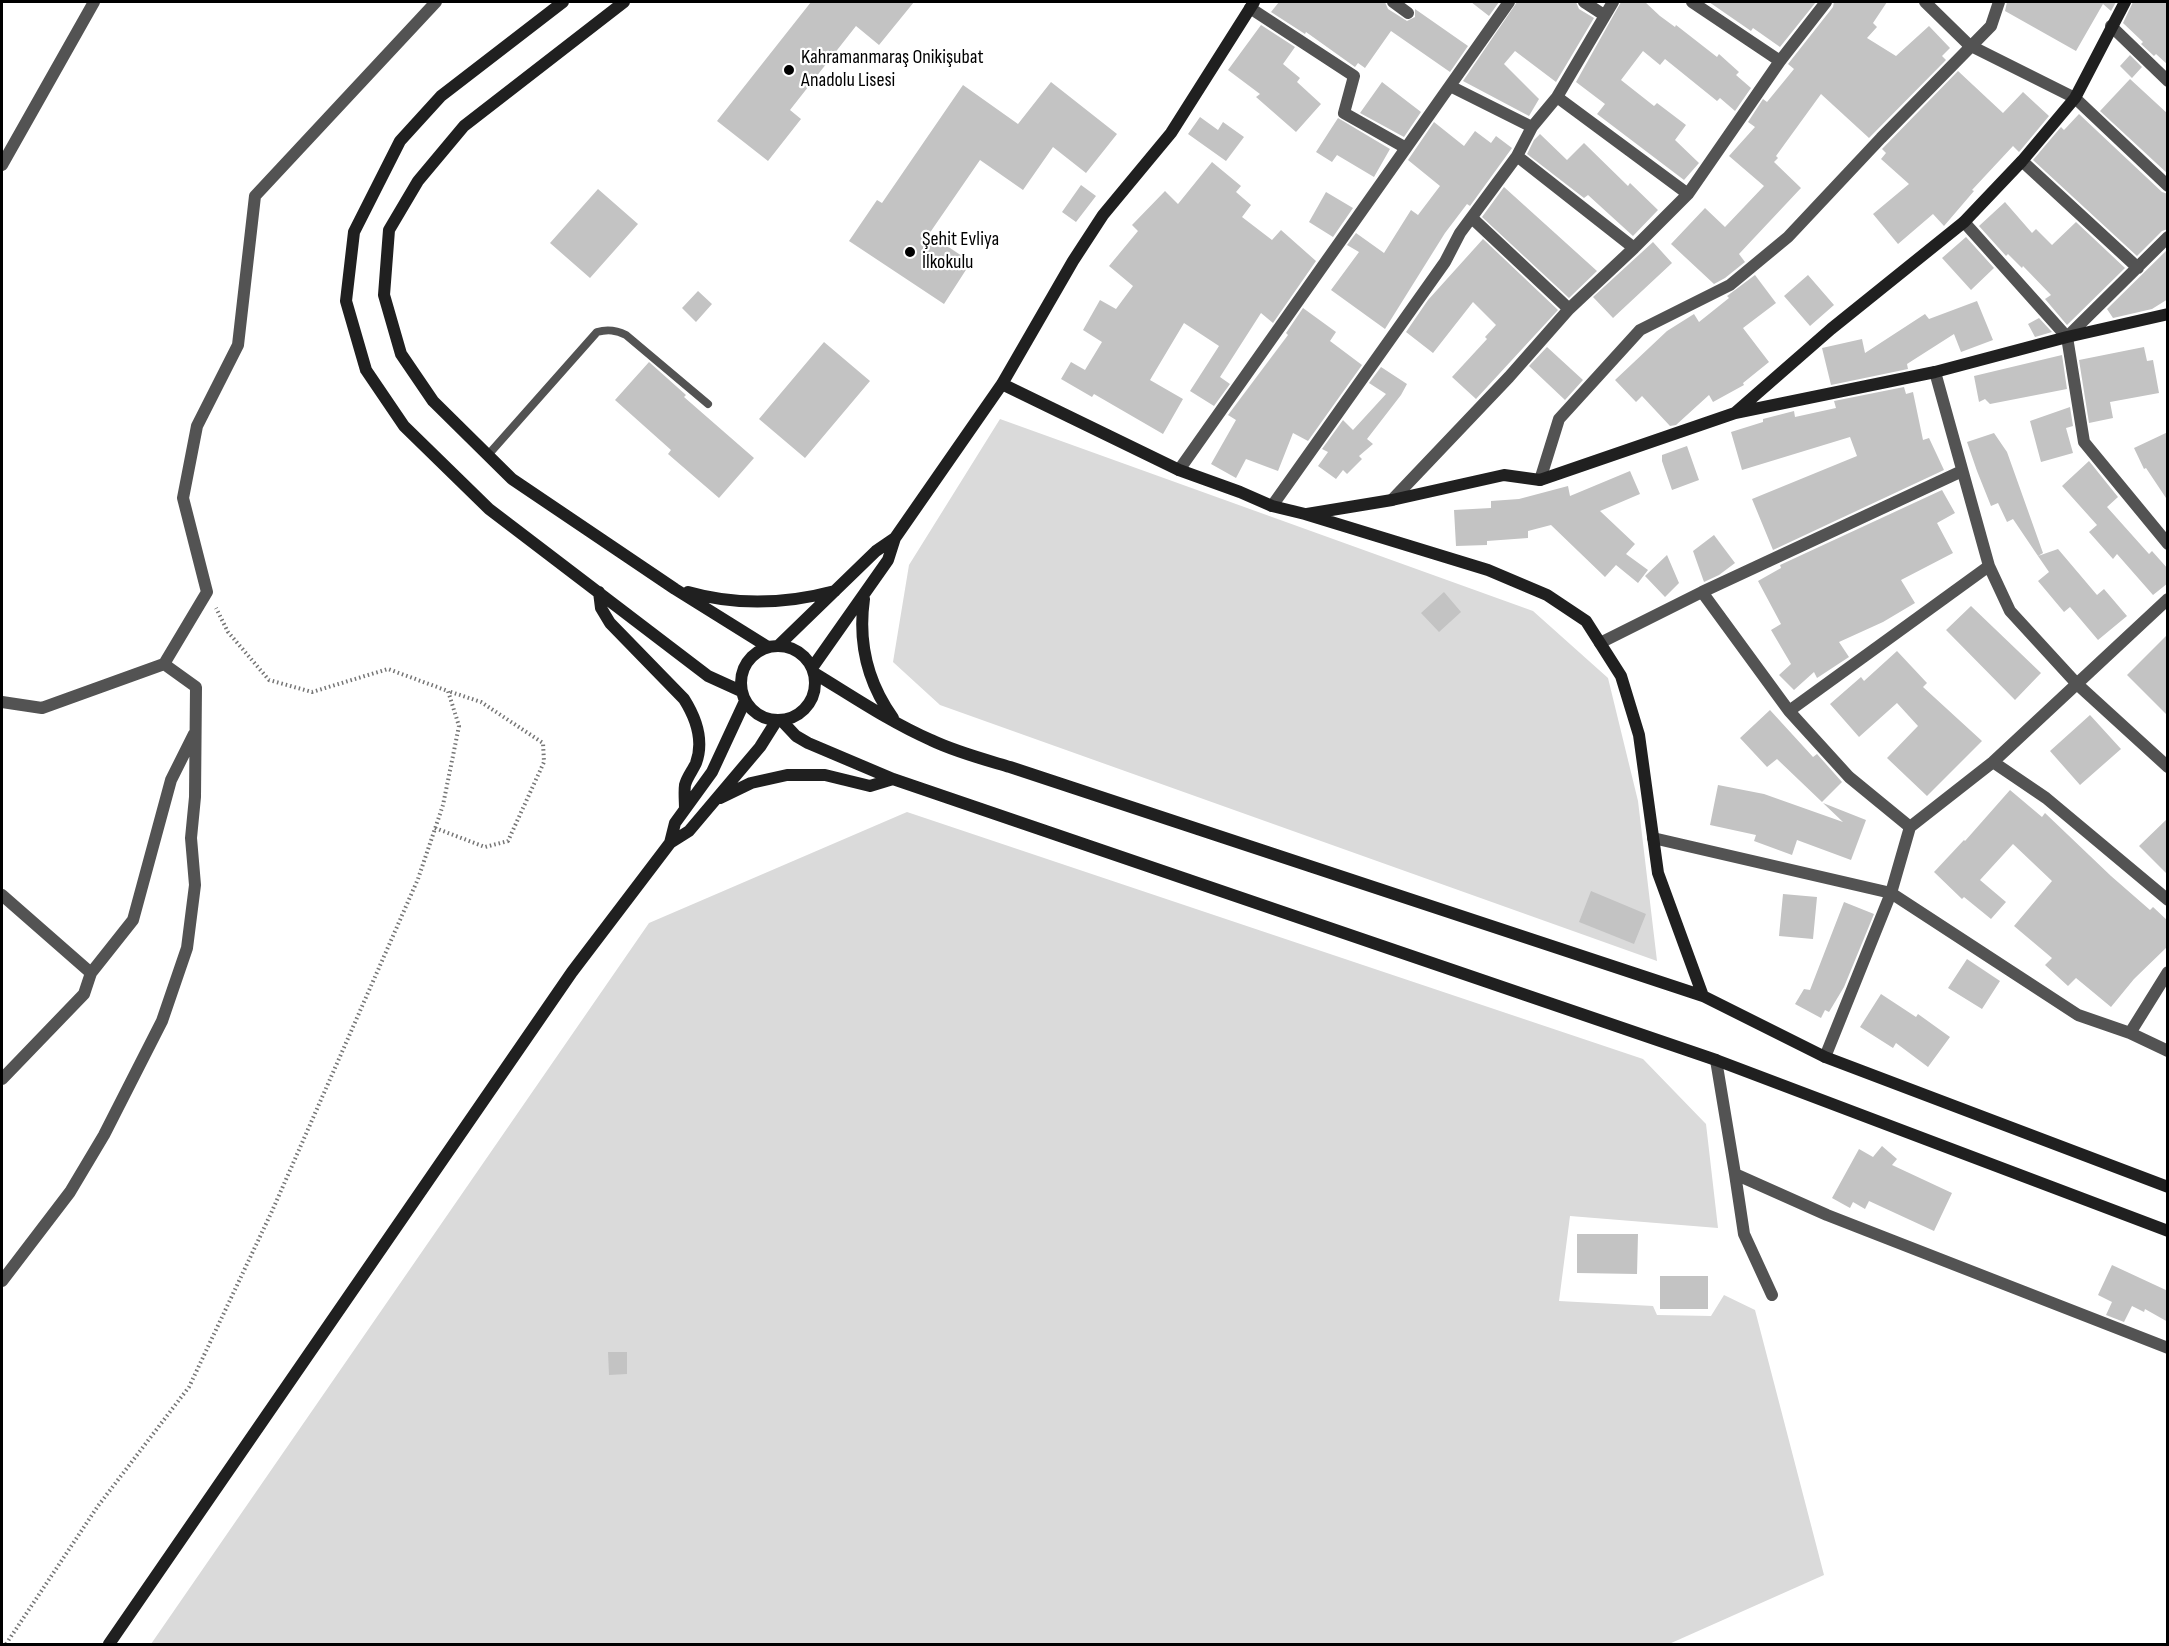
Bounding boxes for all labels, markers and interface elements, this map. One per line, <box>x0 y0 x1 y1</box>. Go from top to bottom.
place label: Kahramanmaraş Onikişubat Anadolu Lisesi <box>801 46 984 93</box>
marker: Kahramanmaraş Onikişubat Anadolu Lisesi <box>782 63 796 77</box>
place label: Şehit Evliya İlkokulu <box>922 228 999 275</box>
marker: Şehit Evliya İlkokulu <box>903 245 917 259</box>

